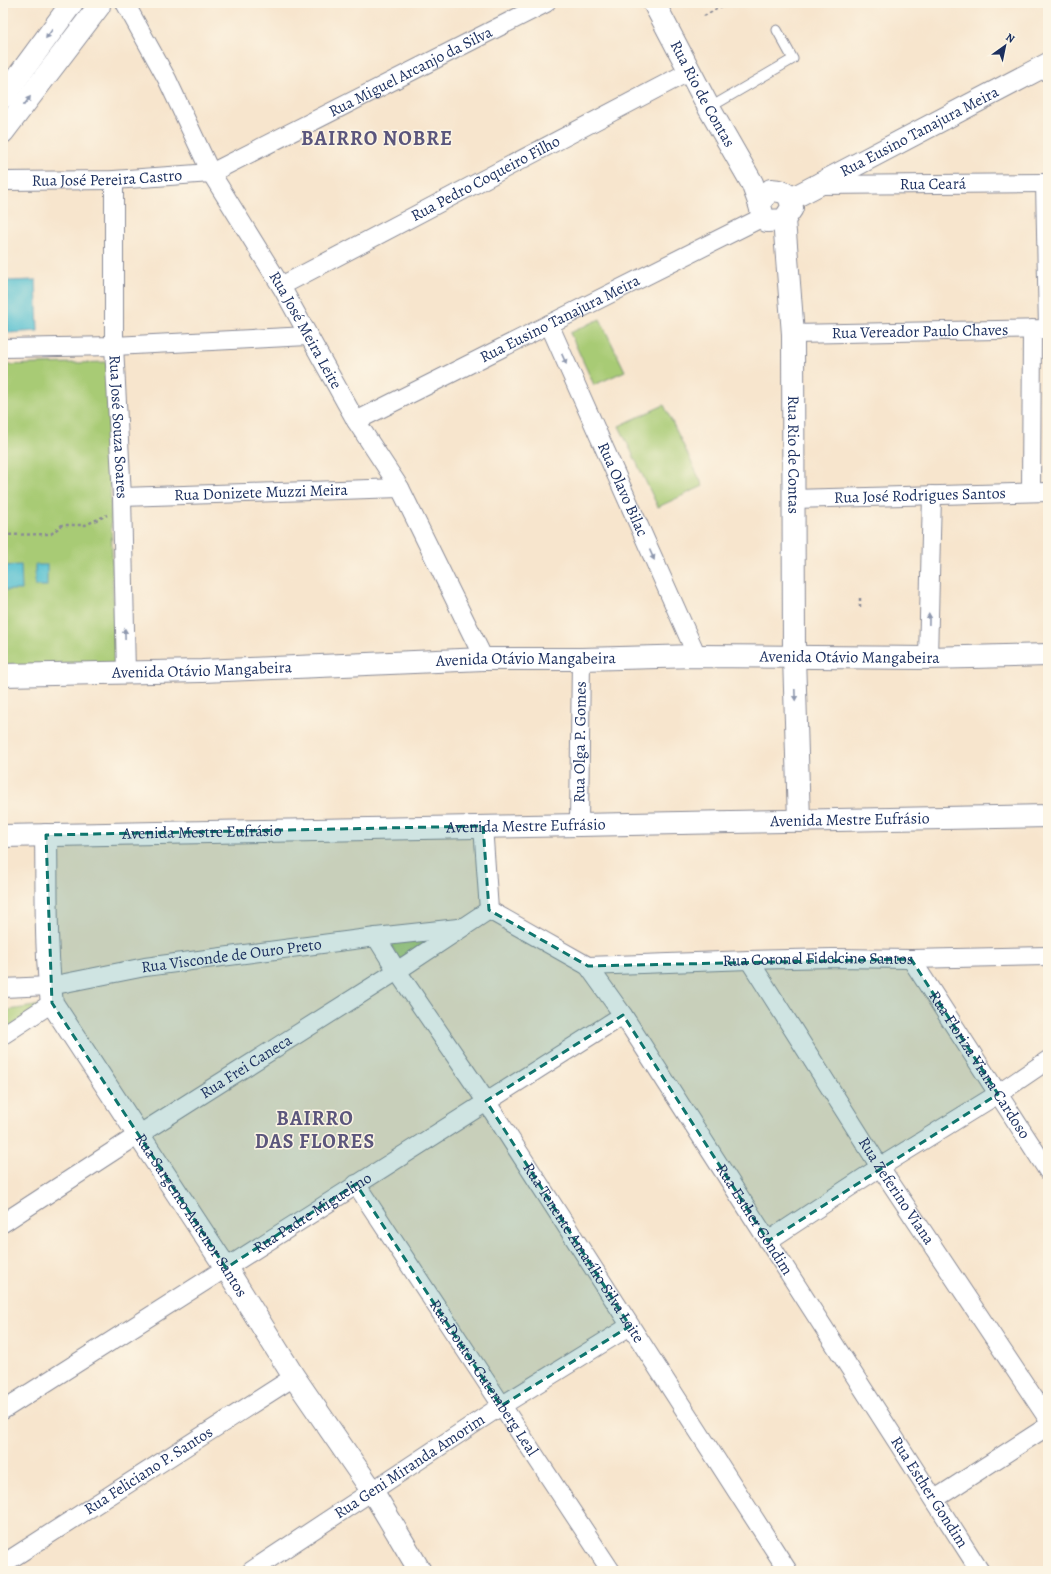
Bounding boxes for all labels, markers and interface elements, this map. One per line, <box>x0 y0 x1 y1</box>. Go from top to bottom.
street label: Rua Miguel Arcanjo da Silva <box>325 21 497 122</box>
north arrow <box>985 26 1025 66</box>
one-way arrow <box>45 29 53 40</box>
text: N <box>1003 30 1018 47</box>
street label: Rua Rio de Contas <box>665 37 740 151</box>
street label: Rua Eusino Tanajura Meira <box>836 81 1003 182</box>
one-way arrow <box>22 96 31 107</box>
district label: BAIRRO NOBRE <box>301 125 453 152</box>
street label: Rua Pedro Coqueiro Filho <box>407 130 564 227</box>
street label: Rua José Pereira Castro <box>32 164 183 192</box>
street label: Rua Ceará <box>900 173 967 195</box>
street label: Rua José Meira Leite <box>264 267 347 393</box>
street label: Rua Eusino Tanajura Meira <box>476 269 644 368</box>
street label: Rua Vereador Paulo Chaves <box>831 319 1009 344</box>
street label: Rua José Souza Soares <box>103 354 133 499</box>
one-way arrow <box>562 354 568 366</box>
street label: Rua Rio de Contas <box>782 395 805 514</box>
street label: Rua Olavo Bilac <box>592 439 653 540</box>
street label: Rua Donizete Muzzi Meira <box>174 479 349 506</box>
street label: Rua José Rodrigues Santos <box>834 482 1006 509</box>
one-way arrow <box>649 549 655 560</box>
one-way arrow <box>926 612 932 625</box>
one-way arrow <box>122 627 128 640</box>
street label: Avenida Otávio Mangabeira <box>759 646 941 669</box>
street label: Avenida Otávio Mangabeira <box>434 647 617 672</box>
street label: Avenida Otávio Mangabeira <box>111 656 293 684</box>
street label: Rua Olga P. Gomes <box>568 681 592 803</box>
one-way arrow <box>792 689 799 701</box>
street label: Avenida Mestre Eufrásio <box>769 807 930 832</box>
street label: Avenida Mestre Eufrásio <box>445 813 606 839</box>
street label: Avenida Mestre Eufrásio <box>121 820 282 845</box>
street label: Rua Visconde de Ouro Preto <box>140 933 323 978</box>
street label: Rua Coronel Fidelcino Santos <box>722 947 913 972</box>
street label: Rua Floriza Viana Cardoso <box>923 986 1035 1143</box>
street label: Rua Frei Caneca <box>196 1029 297 1104</box>
district label: BAIRRO DAS FLORES <box>255 1105 375 1155</box>
street label: Rua Sargento Antenor Santos <box>130 1129 252 1301</box>
street label: Rua Zeferino Viana <box>853 1133 940 1250</box>
street label: Rua Tenente Amarílio Silva Leite <box>517 1158 650 1347</box>
street label: Rua Esther Gondim <box>710 1160 798 1279</box>
street label: Rua Padre Miguelino <box>249 1167 376 1259</box>
street label: Rua Doutor Gutemberg Leal <box>424 1295 543 1460</box>
street label: Rua Geni Miranda Amorim <box>330 1409 489 1524</box>
street label: Rua Feliciano P. Santos <box>80 1421 217 1520</box>
street label: Rua Esther Gondim <box>885 1432 973 1552</box>

